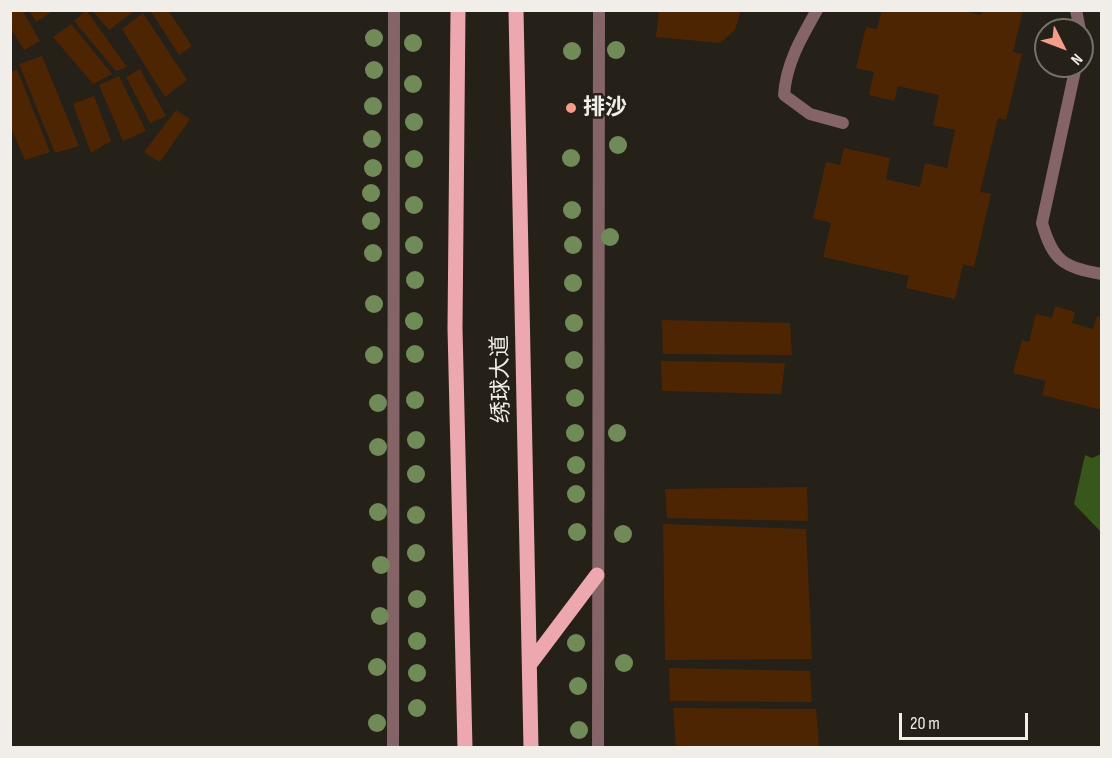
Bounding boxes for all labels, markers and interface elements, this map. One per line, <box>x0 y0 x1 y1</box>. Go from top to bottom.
north arrow <box>1034 18 1094 78</box>
text: N <box>1066 50 1086 69</box>
place label: 排沙 <box>583 95 627 121</box>
marker: 排沙 <box>564 101 578 115</box>
street label: 绣球大道 <box>488 335 516 423</box>
scale bar <box>902 701 1031 739</box>
text: 20 m <box>910 713 940 734</box>

